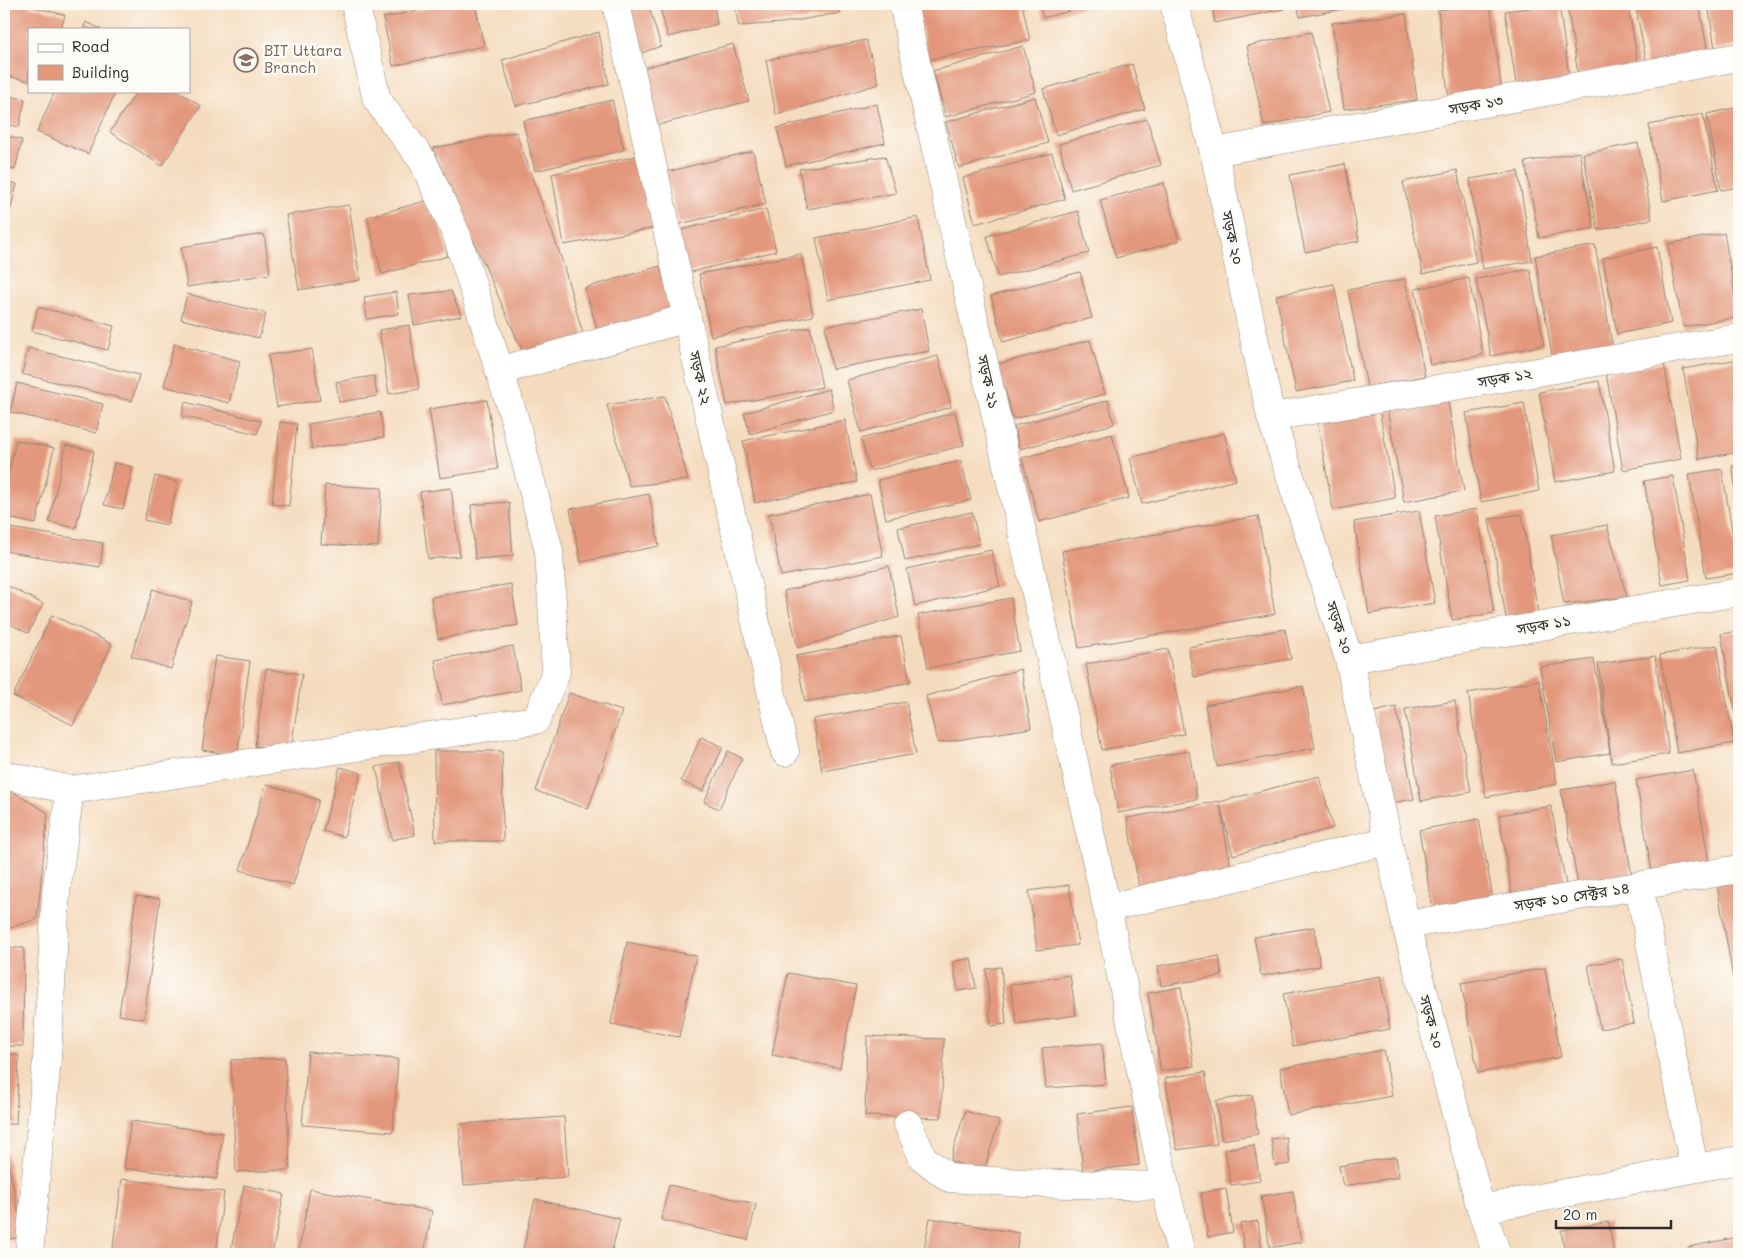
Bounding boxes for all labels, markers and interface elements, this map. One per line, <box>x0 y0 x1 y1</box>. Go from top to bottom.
legend <box>28 28 190 92</box>
text: Road <box>72 36 109 56</box>
place label: BIT Uttara Branch <box>264 40 342 77</box>
school or university icon: BIT Uttara Branch <box>233 47 259 73</box>
text: Building <box>72 62 129 82</box>
street label: সড়ক ১৩ <box>1446 89 1505 119</box>
street label: সড়ক ২০ <box>1217 208 1248 267</box>
street label: সড়ক ২২ <box>685 348 717 407</box>
street label: সড়ক ২১ <box>973 352 1005 411</box>
street label: সড়ক ১২ <box>1475 362 1534 392</box>
street label: সড়ক ২০ <box>1322 598 1358 657</box>
street label: সড়ক ১১ <box>1514 609 1572 639</box>
street label: সড়ক ১০ সেক্টর ১৪ <box>1512 877 1631 915</box>
street label: সড়ক ২০ <box>1415 992 1449 1051</box>
scale bar <box>1556 1198 1670 1230</box>
text: 20 m <box>1563 1204 1597 1224</box>

